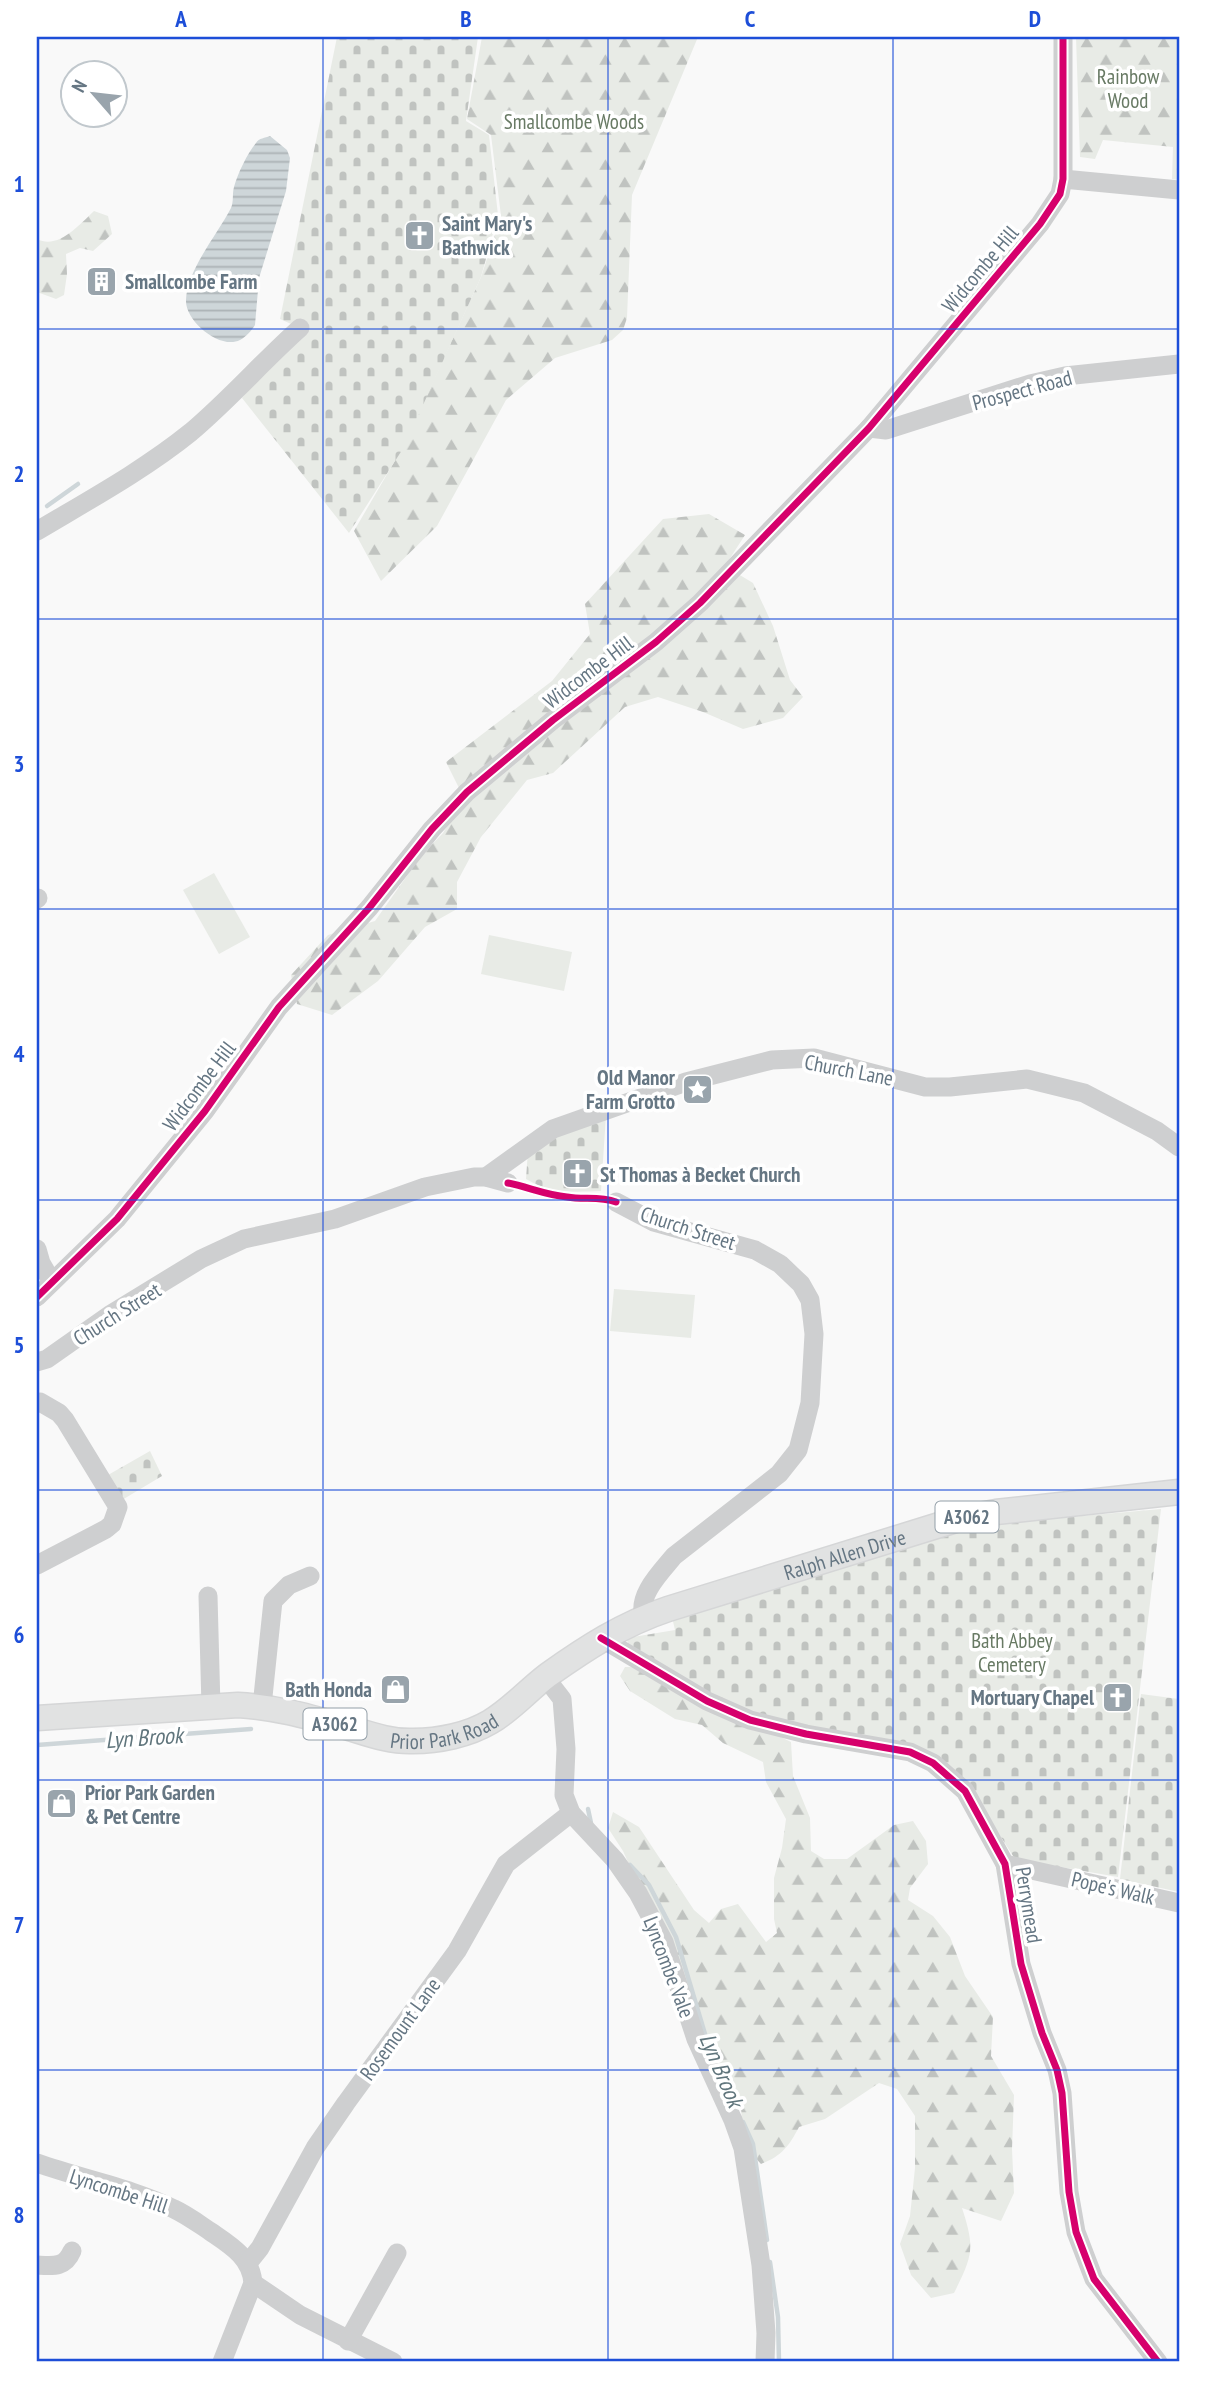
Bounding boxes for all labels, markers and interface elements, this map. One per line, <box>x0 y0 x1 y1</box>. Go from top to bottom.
text: A <box>174 4 187 33</box>
text: B <box>460 4 472 33</box>
text: C <box>745 4 756 33</box>
text: D <box>1029 4 1041 33</box>
north arrow <box>60 60 130 130</box>
park label: Rainbow Wood <box>1097 63 1160 114</box>
text: N <box>66 76 92 96</box>
park label: Smallcombe Woods <box>504 108 644 135</box>
text: 1 <box>14 169 25 198</box>
place label: Saint Mary's Bathwick <box>442 210 532 261</box>
church icon: Saint Mary's Bathwick <box>402 218 436 252</box>
street label: Widcombe Hill <box>936 220 1024 318</box>
building icon: Smallcombe Farm <box>85 264 119 298</box>
place label: Smallcombe Farm <box>125 268 258 295</box>
street label: Prospect Road <box>969 364 1075 416</box>
text: 2 <box>14 459 25 488</box>
street label: Widcombe Hill <box>538 629 638 715</box>
text: 3 <box>14 749 25 778</box>
street label: Widcombe Hill <box>156 1036 242 1136</box>
text: 4 <box>14 1039 25 1068</box>
street label: Church Lane <box>802 1048 896 1092</box>
place label: Old Manor Farm Grotto <box>586 1064 676 1115</box>
place icon: Old Manor Farm Grotto <box>681 1072 715 1106</box>
church icon: St Thomas à Becket Church <box>560 1157 594 1191</box>
place label: St Thomas à Becket Church <box>600 1161 801 1188</box>
street label: Church Street <box>637 1200 739 1256</box>
street label: Church Street <box>68 1276 166 1352</box>
text: 5 <box>14 1330 25 1359</box>
road number: A3062 <box>936 1502 998 1532</box>
street label: Ralph Allen Drive <box>781 1523 909 1586</box>
text: 6 <box>14 1620 25 1649</box>
park label: Bath Abbey Cemetery <box>971 1627 1053 1678</box>
shop icon: Bath Honda <box>378 1672 412 1706</box>
place label: Bath Honda <box>285 1676 372 1703</box>
church icon: Mortuary Chapel <box>1100 1680 1134 1714</box>
place label: Mortuary Chapel <box>971 1684 1095 1711</box>
street label: Prior Park Road <box>389 1707 503 1755</box>
road number: A3062 <box>304 1708 366 1740</box>
water label: Lyn Brook <box>104 1720 187 1754</box>
place label: Prior Park Garden & Pet Centre <box>85 1779 215 1830</box>
shop icon: Prior Park Garden & Pet Centre <box>45 1787 79 1821</box>
street label: Perrymead <box>1010 1865 1048 1945</box>
street label: Pope's Walk <box>1069 1865 1157 1911</box>
text: 7 <box>14 1910 25 1939</box>
street label: Lyncombe Vale <box>637 1912 701 2022</box>
street label: Rosemount Lane <box>354 1972 446 2086</box>
water label: Lyn Brook <box>694 2029 752 2114</box>
street label: Lyncombe Hill <box>66 2162 172 2220</box>
text: 8 <box>14 2200 25 2229</box>

